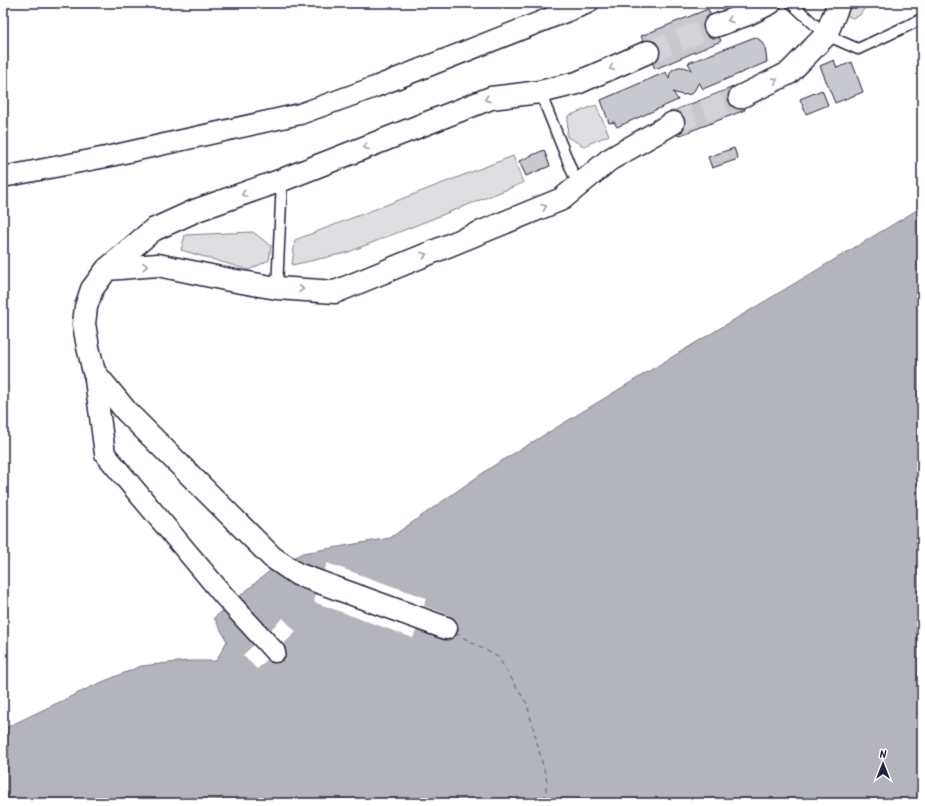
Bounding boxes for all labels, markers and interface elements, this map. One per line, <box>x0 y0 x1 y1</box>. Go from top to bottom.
one-way arrow <box>726 16 733 24</box>
one-way arrow <box>608 63 616 71</box>
one-way arrow <box>771 77 778 85</box>
one-way arrow <box>483 95 490 103</box>
one-way arrow <box>362 142 370 150</box>
one-way arrow <box>241 189 248 197</box>
one-way arrow <box>541 203 548 211</box>
one-way arrow <box>420 252 427 260</box>
one-way arrow <box>142 261 148 270</box>
one-way arrow <box>298 285 304 294</box>
north arrow <box>863 744 903 784</box>
text: N <box>880 746 887 764</box>

